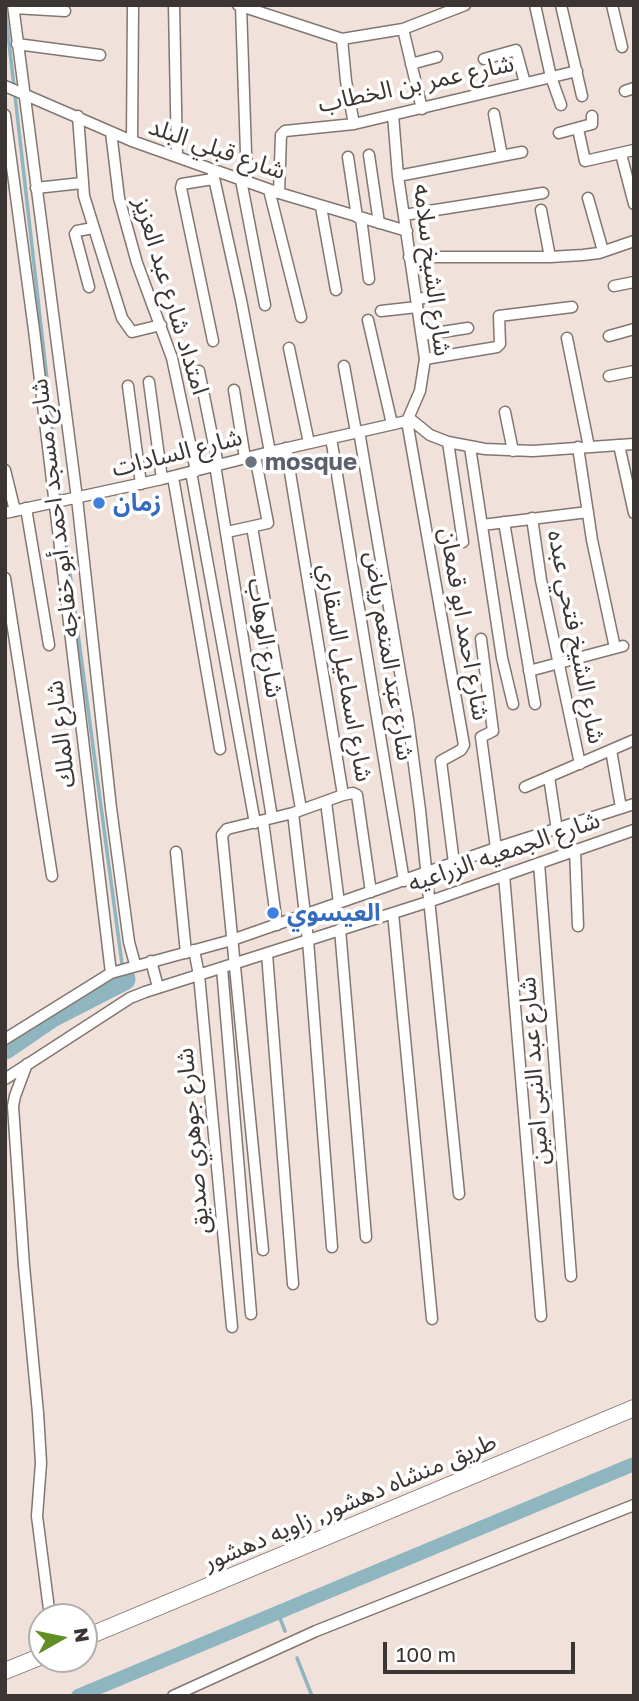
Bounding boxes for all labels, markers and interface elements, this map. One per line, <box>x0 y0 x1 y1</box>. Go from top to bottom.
street label: شارع عمر بن الخطاب <box>316 49 516 119</box>
street label: شارع قبلي البلد <box>145 112 289 186</box>
street label: شارع الشيخ سلامه <box>407 182 457 358</box>
street label: امتداد شارع عبد العزيز <box>127 194 215 398</box>
street label: شارع مسجد احمد أبو خفاجه <box>25 377 85 639</box>
street label: شارع السادات <box>109 423 245 483</box>
place label: mosque <box>265 448 357 476</box>
marker: mosque <box>243 454 259 470</box>
place label: زمان <box>113 489 161 517</box>
marker: زمان <box>91 495 107 511</box>
street label: شارع احمد ابو قمعان <box>433 525 495 723</box>
street label: شارع الشيخ فتحي عبده <box>541 528 611 746</box>
street label: شارع عبد المنعم رياض <box>358 549 420 763</box>
street label: شارع اسماعيل السقاري <box>312 562 378 784</box>
street label: شارع الوهاب <box>241 576 289 700</box>
street label: شارع الملك <box>40 679 82 789</box>
street label: شارع الجمعيه الزراعيه <box>404 806 604 898</box>
place label: العيسوي <box>287 899 380 927</box>
marker: العيسوي <box>265 905 281 921</box>
street label: شارع عبد النبى امين <box>513 976 555 1166</box>
street label: شارع جوهري صديق <box>171 1047 215 1235</box>
street label: طريق منشاه دهشور, زاويه دهشور <box>199 1427 501 1577</box>
north arrow <box>28 1603 98 1673</box>
text: N <box>70 1626 95 1644</box>
scale bar <box>387 1628 580 1672</box>
text: 100 m <box>396 1641 456 1667</box>

